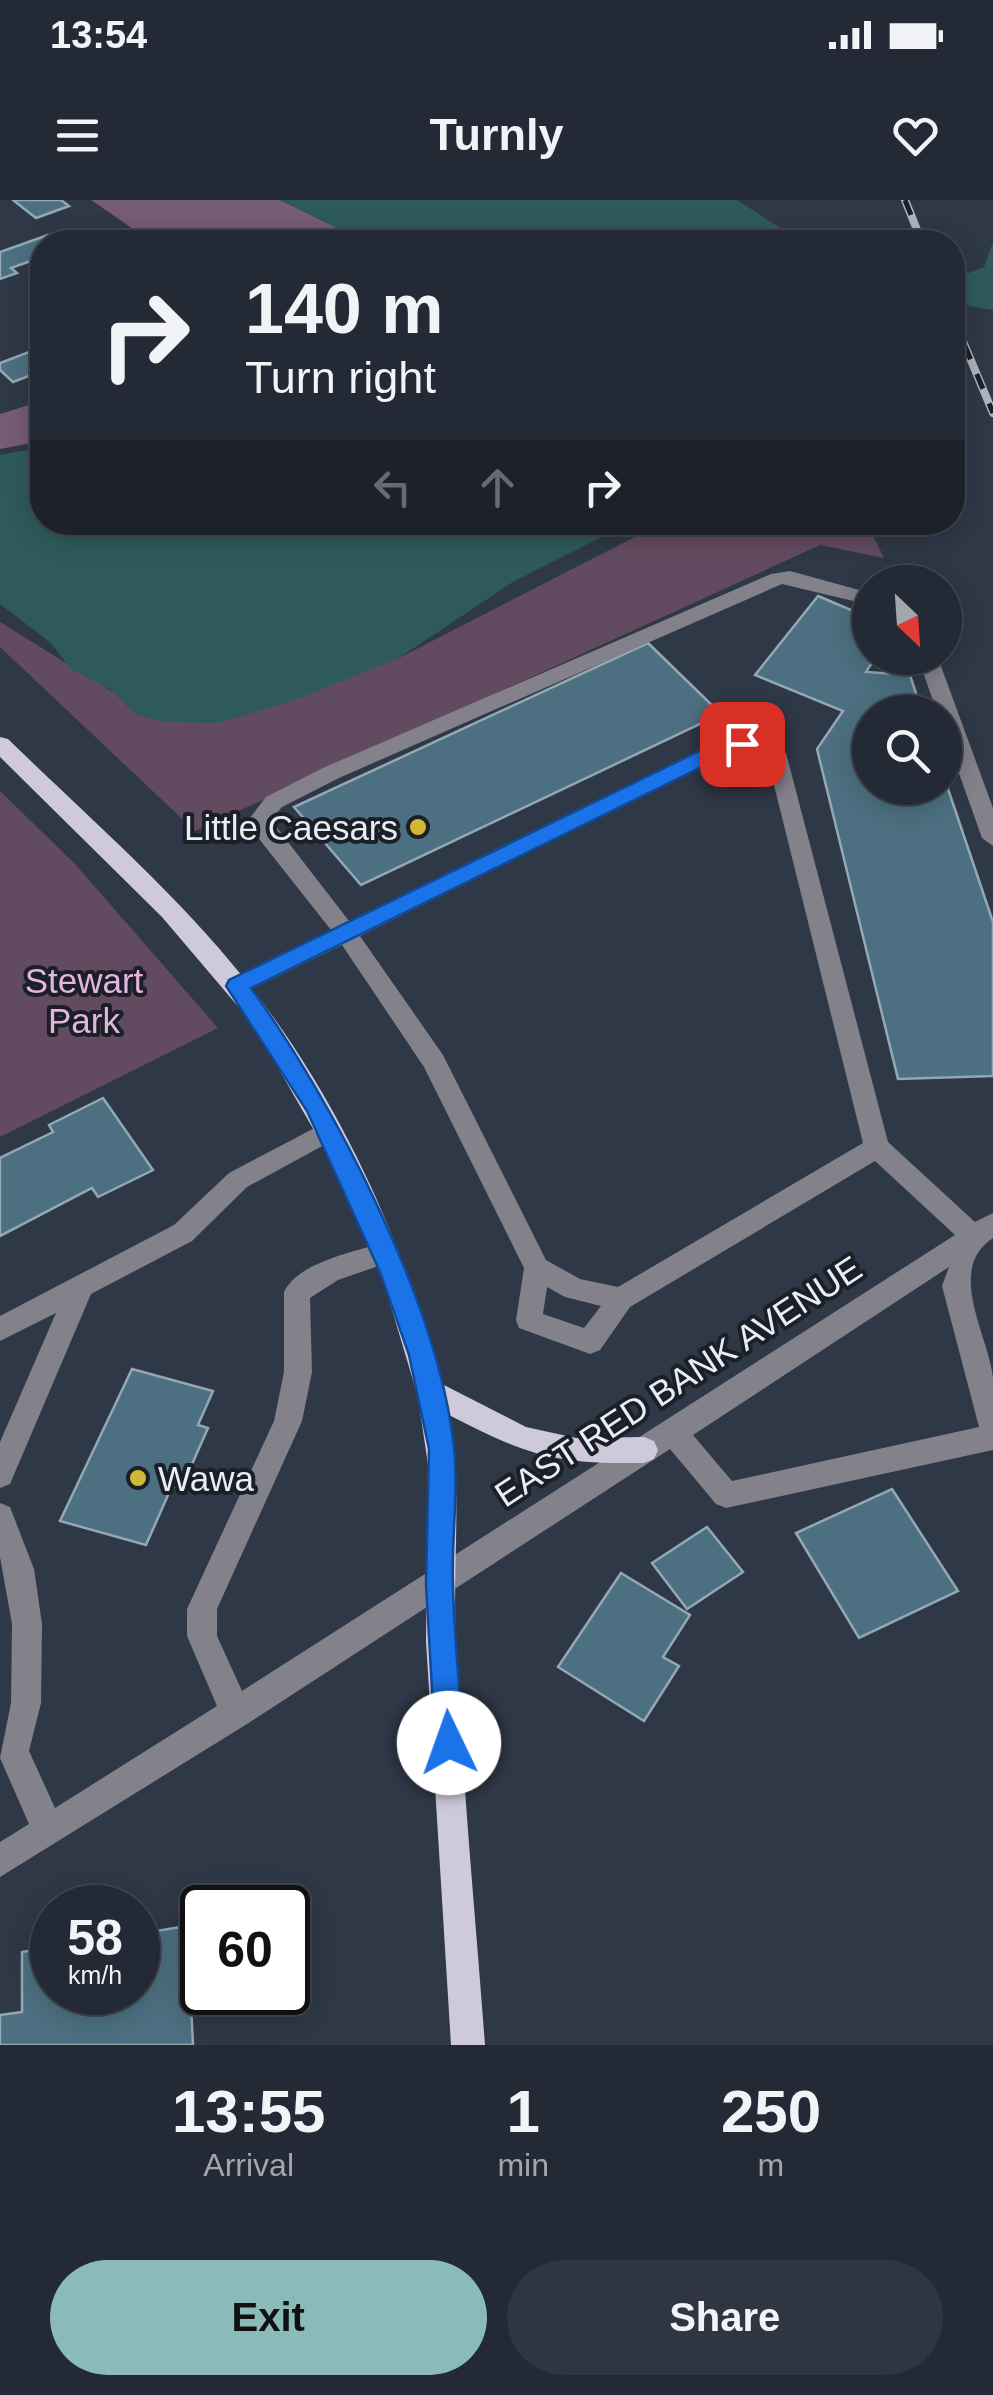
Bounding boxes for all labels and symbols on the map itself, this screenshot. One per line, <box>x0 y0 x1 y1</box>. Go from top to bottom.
north arrow <box>852 565 962 675</box>
pin <box>700 702 785 787</box>
place label: Little Caesars <box>184 808 398 847</box>
marker: Little Caesars <box>407 816 429 838</box>
park label: Stewart Park <box>25 961 144 1040</box>
street label: EAST RED BANK AVENUE <box>488 1248 868 1514</box>
place label: Wawa <box>158 1459 254 1498</box>
marker: Wawa <box>127 1467 149 1489</box>
position arrow <box>397 1691 501 1795</box>
speed limit sign: 60 <box>180 1885 310 2015</box>

